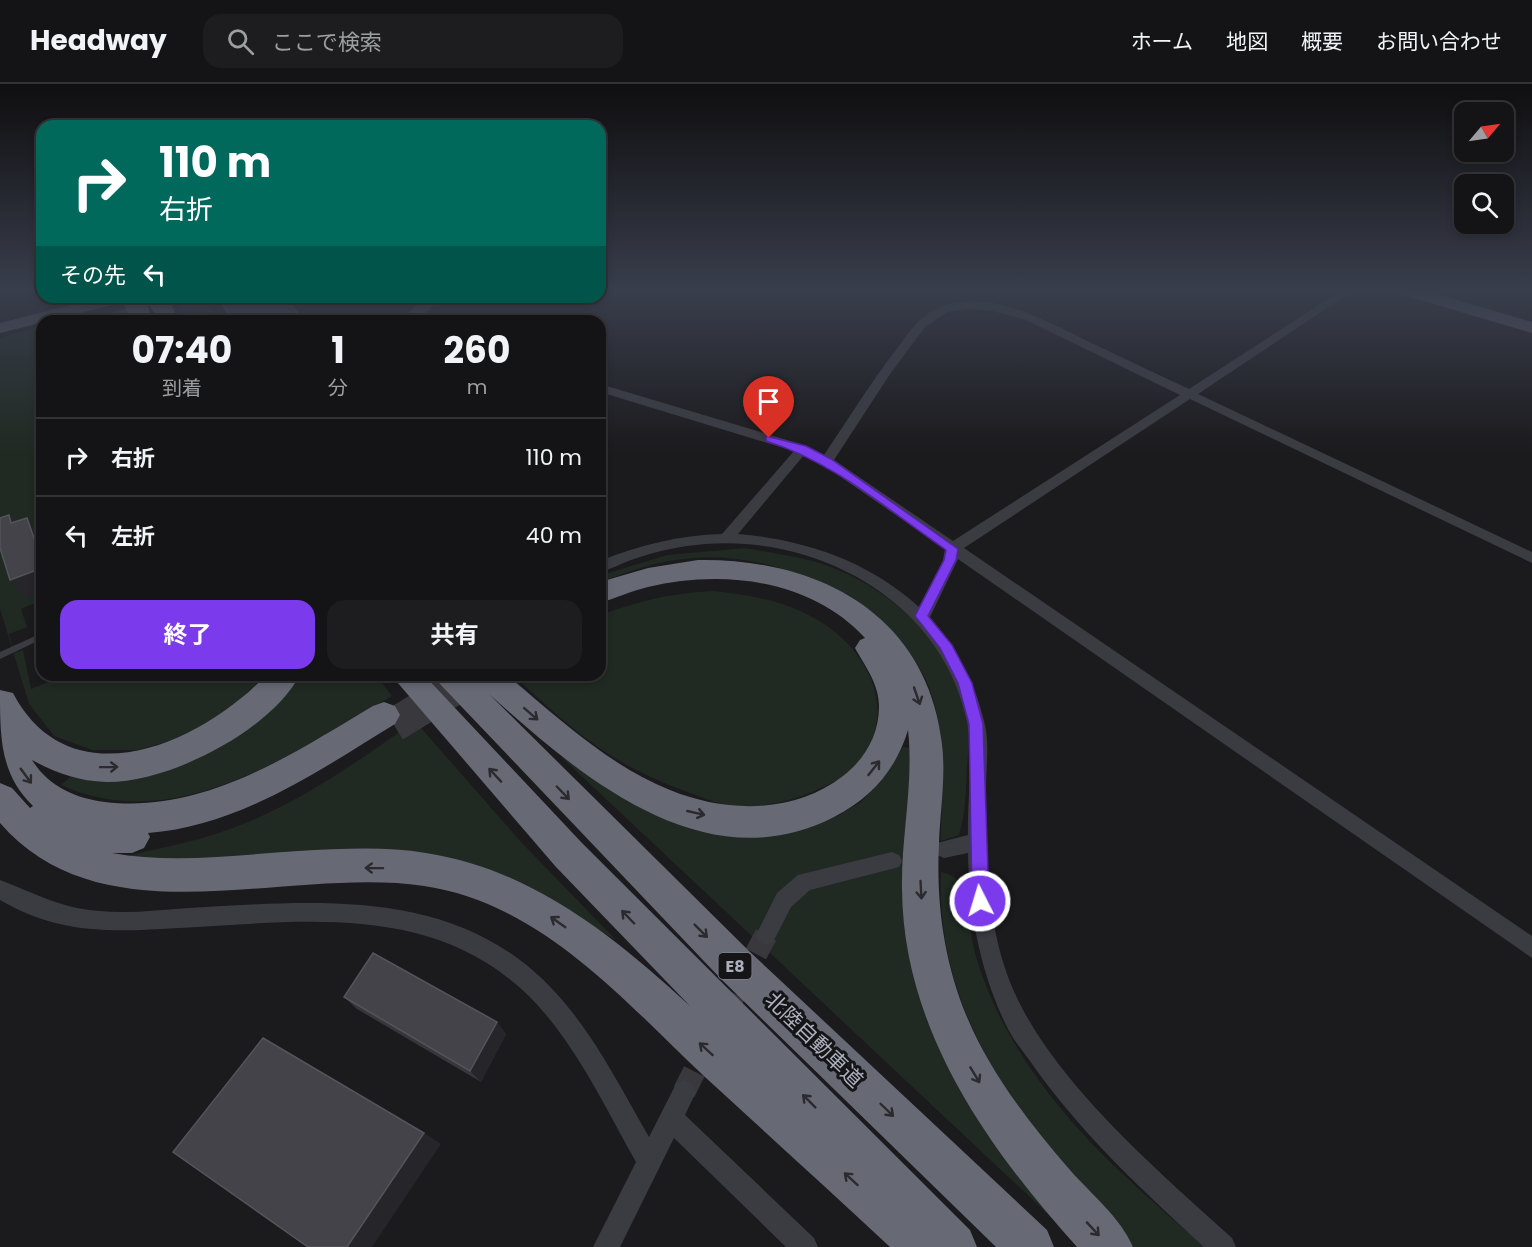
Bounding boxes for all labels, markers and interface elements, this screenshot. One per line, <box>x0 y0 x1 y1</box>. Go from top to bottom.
search box <box>203 14 623 68</box>
text: Headway <box>30 21 167 60</box>
icon: search <box>224 25 257 58</box>
text: ここで検索 <box>272 27 382 58</box>
text: ホーム <box>1131 27 1193 56</box>
text: 地図 <box>1226 27 1268 56</box>
text: 概要 <box>1301 27 1343 56</box>
text: お問い合わせ <box>1376 27 1502 56</box>
north arrow <box>1454 102 1514 162</box>
map controls <box>1454 102 1514 234</box>
text: 110 m <box>159 133 271 192</box>
icon: right <box>60 144 138 222</box>
button: search <box>1454 174 1514 234</box>
text: 右折 <box>159 191 213 228</box>
icon: left <box>138 258 171 291</box>
text: その先 <box>60 260 126 291</box>
text: 07:40 <box>132 325 232 376</box>
text: 1 <box>331 325 345 376</box>
text: 260 <box>443 325 510 376</box>
text: m <box>467 373 487 401</box>
text: 到着 <box>162 374 202 402</box>
text: 分 <box>328 374 348 402</box>
pin <box>743 376 794 438</box>
icon: arrive <box>752 385 785 418</box>
icon: right <box>60 441 93 474</box>
text: 110 m <box>526 442 582 473</box>
text: 右折 <box>111 443 155 474</box>
icon: left <box>60 519 93 552</box>
text: 40 m <box>526 520 582 551</box>
text: 左折 <box>111 521 155 552</box>
button: 終了 <box>60 600 315 669</box>
button: 共有 <box>327 600 582 669</box>
one-way arrow <box>913 686 924 705</box>
one-way arrow <box>523 707 539 720</box>
one-way arrow <box>868 760 881 776</box>
one-way arrow <box>99 761 119 773</box>
one-way arrow <box>20 768 32 784</box>
one-way arrow <box>488 768 502 783</box>
one-way arrow <box>556 786 571 801</box>
one-way arrow <box>686 808 705 820</box>
one-way arrow <box>365 862 385 874</box>
position arrow <box>948 869 1012 933</box>
one-way arrow <box>915 879 926 899</box>
one-way arrow <box>621 909 636 924</box>
one-way arrow <box>550 916 566 928</box>
one-way arrow <box>693 924 708 939</box>
road number: E8 <box>718 953 752 979</box>
street label: 北陸自動車道 <box>759 985 870 1094</box>
one-way arrow <box>699 1042 714 1056</box>
one-way arrow <box>969 1066 981 1083</box>
one-way arrow <box>801 1094 816 1108</box>
one-way arrow <box>879 1103 894 1117</box>
one-way arrow <box>844 1172 859 1186</box>
one-way arrow <box>1086 1222 1100 1237</box>

